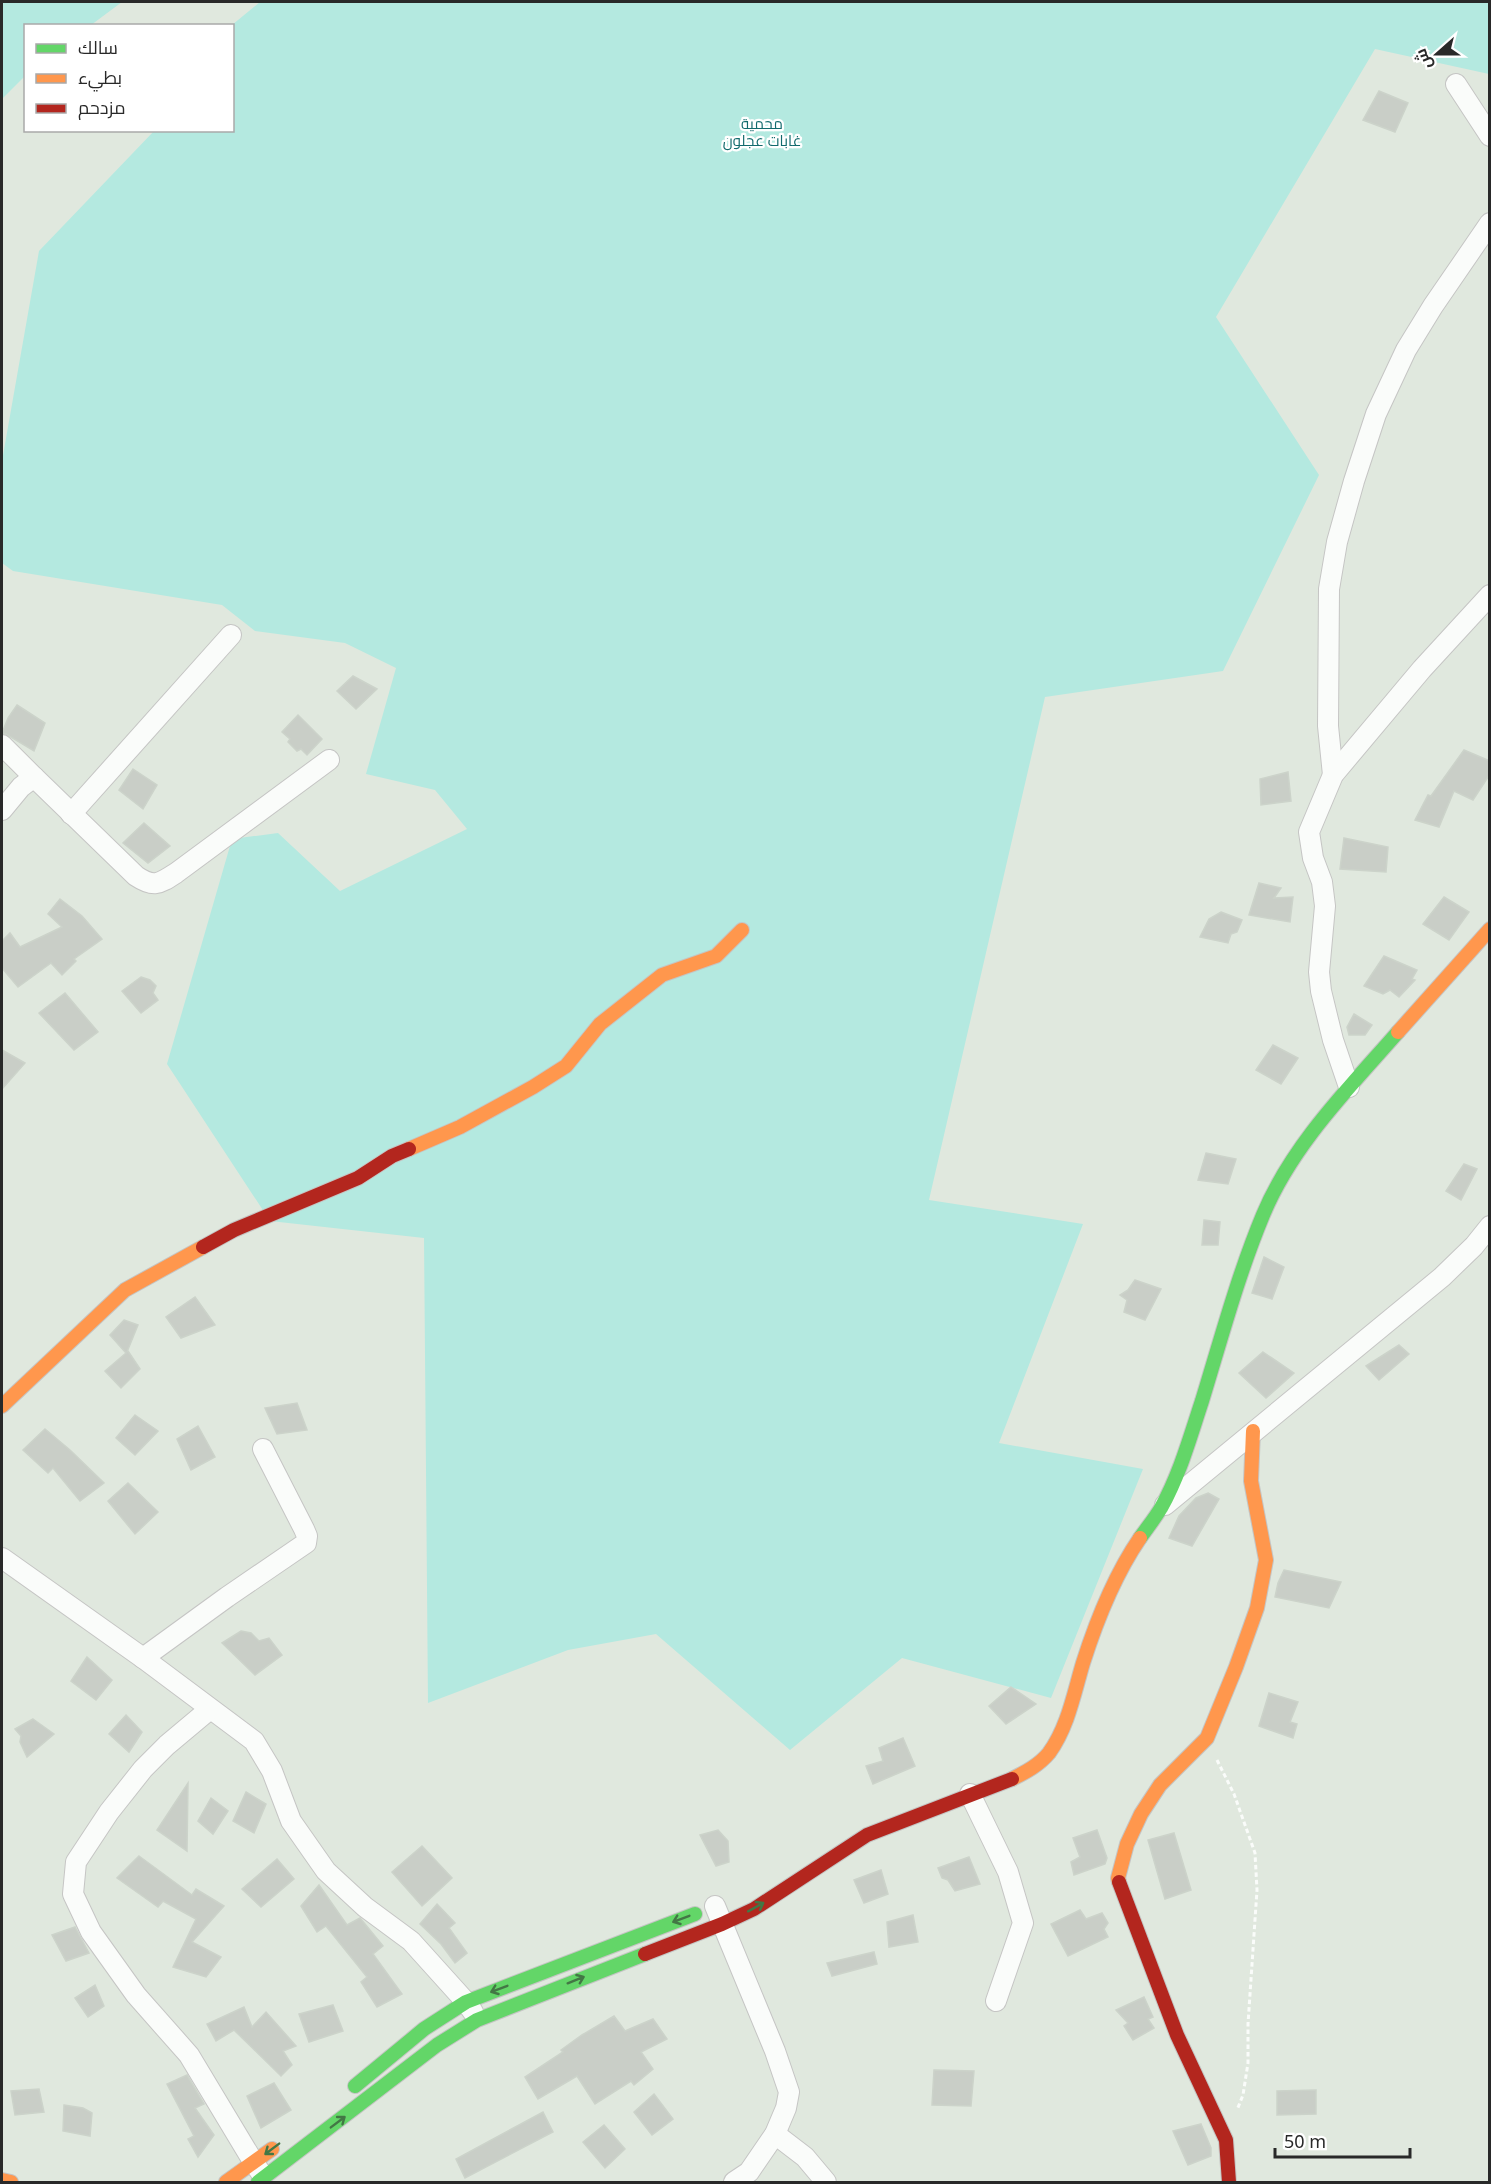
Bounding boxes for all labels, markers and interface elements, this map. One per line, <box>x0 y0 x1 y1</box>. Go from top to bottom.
legend <box>24 24 234 132</box>
north arrow <box>1407 24 1467 84</box>
text: سالك <box>78 35 118 59</box>
text: ش <box>1409 46 1437 73</box>
text: بطيء <box>78 65 122 92</box>
text: مزدحم <box>78 95 126 120</box>
park label: محمية غابات عجلون <box>723 113 801 151</box>
one-way arrow <box>747 1901 765 1912</box>
one-way arrow <box>672 1914 691 1925</box>
one-way arrow <box>566 1974 584 1985</box>
one-way arrow <box>490 1985 509 1996</box>
one-way arrow <box>329 2115 345 2128</box>
scale bar <box>1275 2121 1410 2159</box>
text: 50 m <box>1284 2129 1326 2153</box>
one-way arrow <box>264 2142 280 2155</box>

